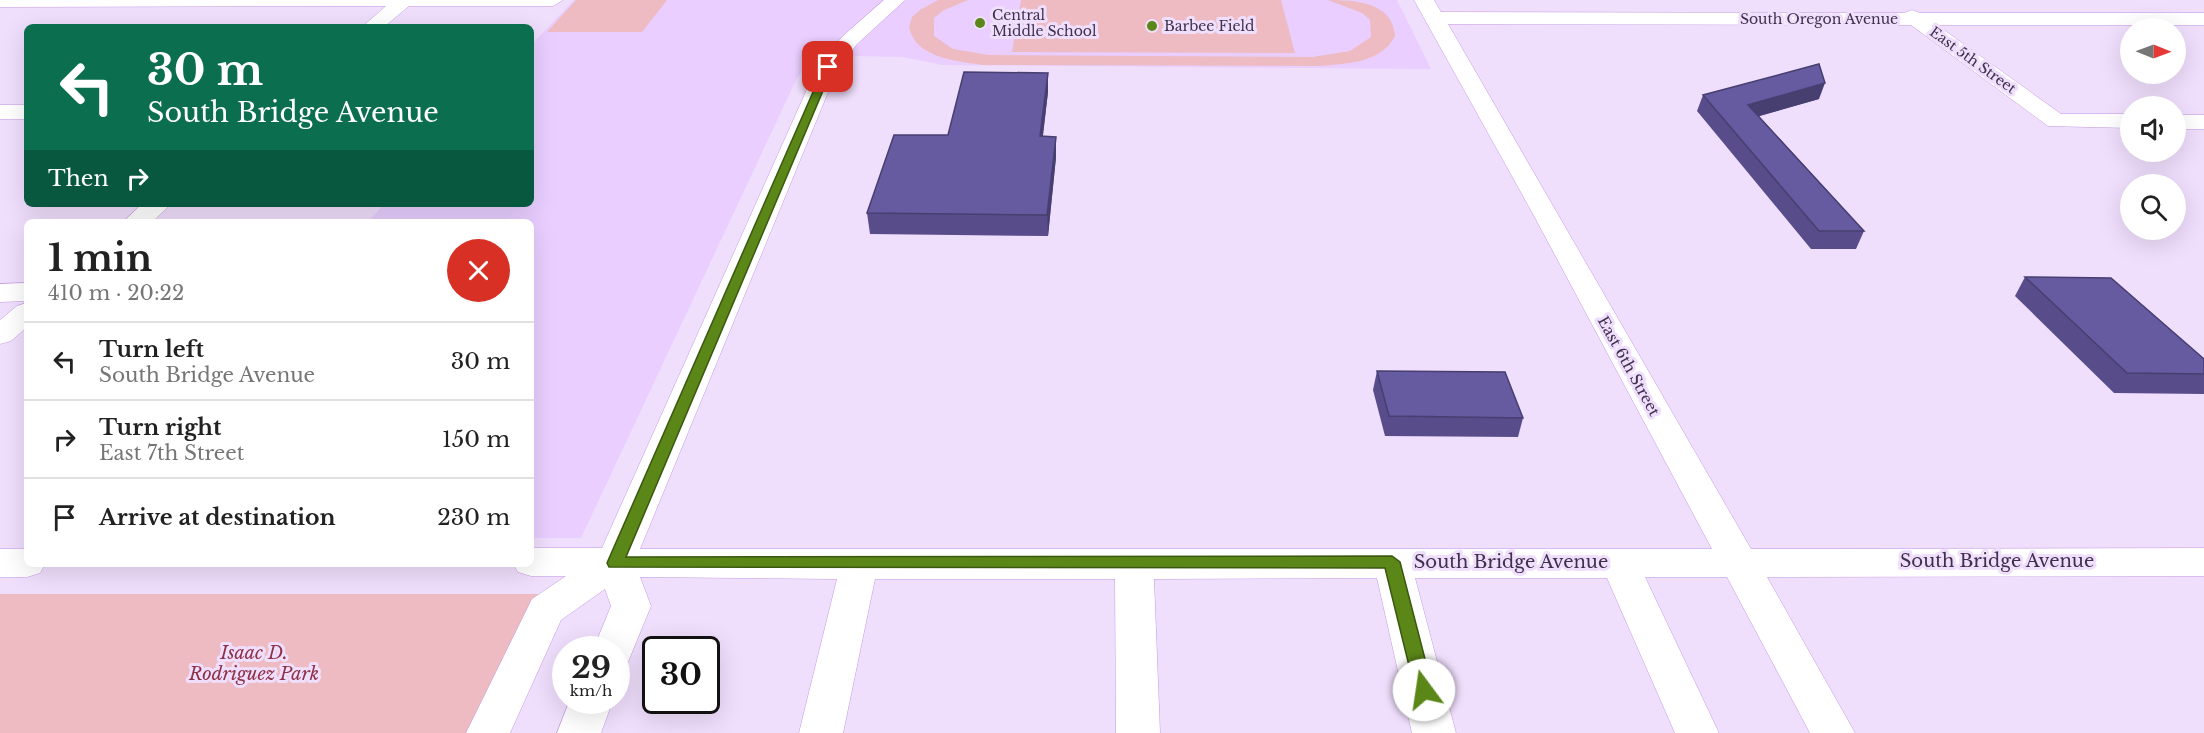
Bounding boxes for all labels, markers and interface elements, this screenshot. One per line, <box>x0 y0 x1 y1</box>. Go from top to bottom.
place label: Central Middle School <box>992 6 1097 40</box>
street label: South Oregon Avenue <box>1740 10 1898 28</box>
marker: Central Middle School <box>973 16 987 30</box>
place label: Barbee Field <box>1164 17 1255 35</box>
north arrow <box>2120 18 2186 84</box>
map controls <box>2120 18 2186 240</box>
marker: Barbee Field <box>1145 19 1159 33</box>
street label: East 5th Street <box>1926 23 2020 98</box>
pin <box>802 41 853 92</box>
text: 30 m <box>147 44 263 96</box>
icon: left <box>48 48 126 126</box>
icon: arrive <box>811 50 844 83</box>
text: South Bridge Avenue <box>147 96 439 129</box>
button: sound <box>2120 96 2186 162</box>
icon: right <box>121 162 154 195</box>
text: Then <box>48 165 109 192</box>
button: search <box>2120 174 2186 240</box>
text: 1 min <box>48 236 152 281</box>
button: close <box>447 239 510 302</box>
text: 410 m · 20:22 <box>48 281 184 305</box>
street label: East 6th Street <box>1594 313 1664 419</box>
text: Turn left <box>99 336 204 363</box>
icon: left <box>48 345 81 378</box>
text: 30 m <box>451 348 510 375</box>
text: South Bridge Avenue <box>99 363 315 387</box>
text: Turn right <box>99 414 221 441</box>
icon: right <box>48 423 81 456</box>
text: 150 m <box>442 426 510 453</box>
text: East 7th Street <box>99 441 244 465</box>
icon: arrive <box>48 501 81 534</box>
text: Arrive at destination <box>99 504 336 531</box>
text: 230 m <box>437 504 510 531</box>
street label: South Bridge Avenue <box>1900 550 2094 572</box>
street label: South Bridge Avenue <box>1414 551 1608 573</box>
speed limit sign: 30 <box>642 636 720 714</box>
park label: Isaac D. Rodriguez Park <box>188 642 319 685</box>
text: 29 <box>571 649 611 686</box>
position arrow <box>1392 658 1456 722</box>
text: km/h <box>570 681 612 700</box>

